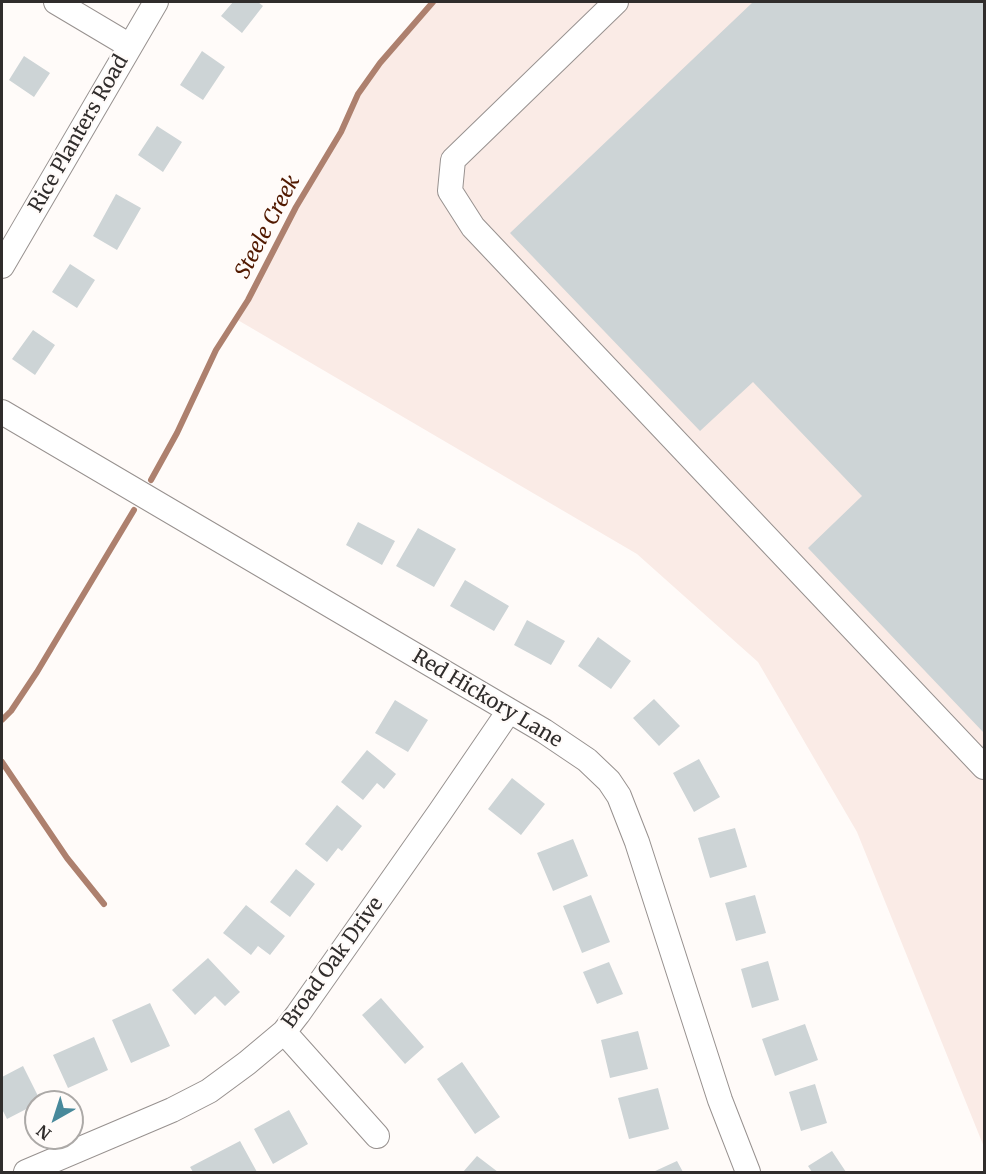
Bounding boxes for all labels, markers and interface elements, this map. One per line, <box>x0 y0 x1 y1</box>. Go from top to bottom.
street label: Rice Planters Road <box>24 51 134 217</box>
water label: Steele Creek <box>230 171 306 283</box>
street label: Red Hickory Lane <box>408 645 566 753</box>
street label: Broad Oak Drive <box>277 893 389 1033</box>
north arrow <box>24 1090 84 1150</box>
text: N <box>33 1121 55 1144</box>

